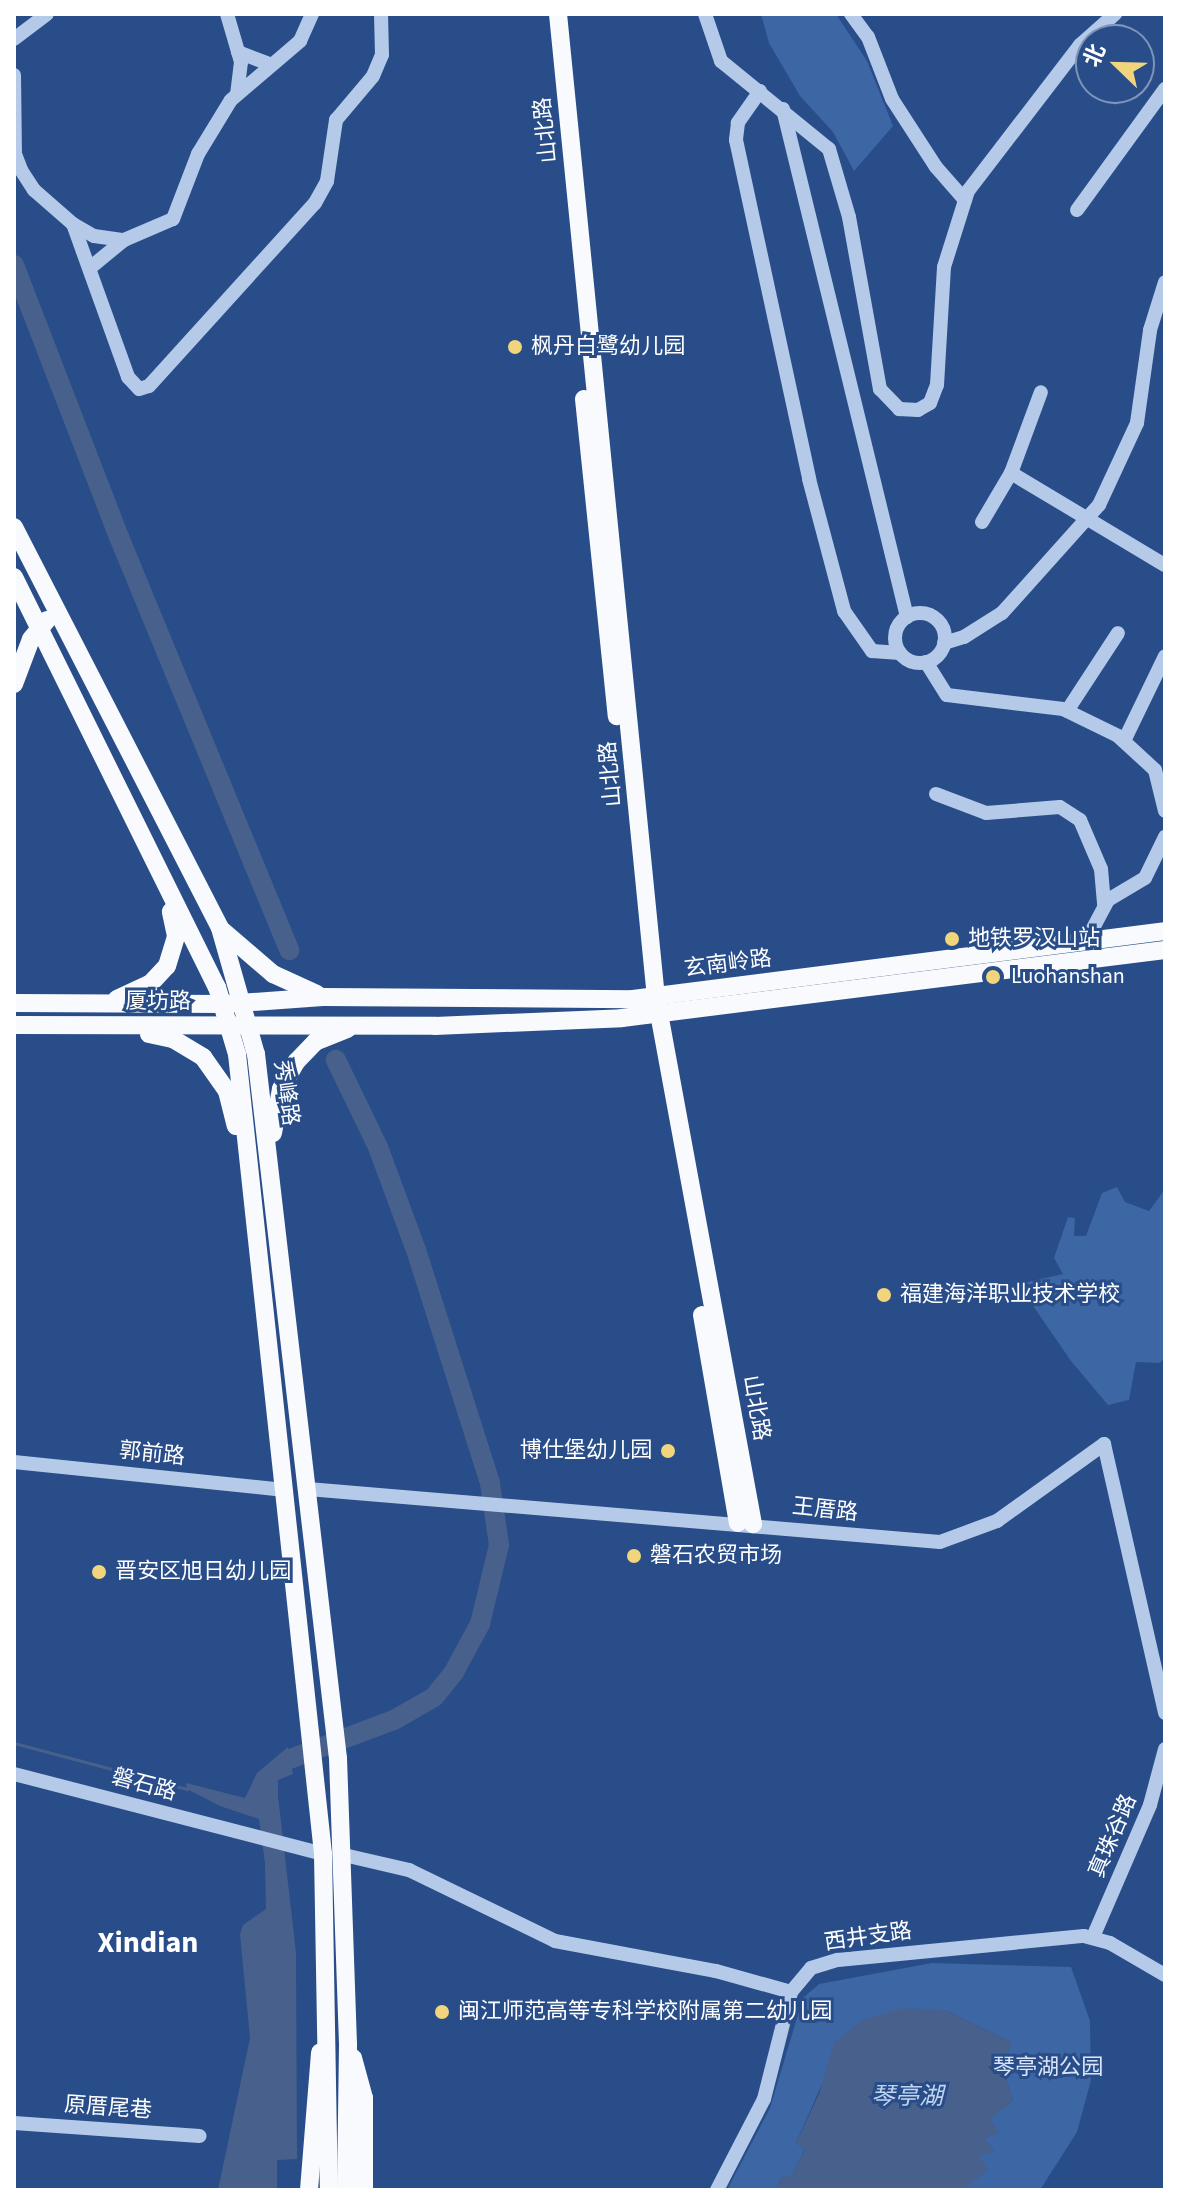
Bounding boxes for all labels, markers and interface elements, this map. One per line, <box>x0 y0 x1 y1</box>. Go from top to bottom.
north arrow <box>1075 24 1155 104</box>
text: 北 <box>1076 39 1114 72</box>
street label: 山北路 <box>529 96 563 164</box>
place label: 枫丹白鹭幼儿园 <box>531 334 685 360</box>
marker: 枫丹白鹭幼儿园 <box>506 338 524 356</box>
street label: 山北路 <box>595 740 627 808</box>
place label: 地铁罗汉山站 <box>968 926 1100 952</box>
marker: 地铁罗汉山站 <box>943 930 961 948</box>
street label: 玄南岭路 <box>683 946 773 982</box>
place label: Luohanshan <box>1011 964 1125 990</box>
marker: Luohanshan <box>982 966 1004 988</box>
street label: 厦坊路 <box>125 989 191 1015</box>
street label: 秀峰路 <box>268 1058 304 1128</box>
place label: 福建海洋职业技术学校 <box>900 1282 1120 1308</box>
marker: 福建海洋职业技术学校 <box>875 1286 893 1304</box>
street label: 山北路 <box>737 1373 775 1443</box>
street label: 郭前路 <box>118 1437 186 1471</box>
place label: 博仕堡幼儿园 <box>520 1438 652 1464</box>
marker: 博仕堡幼儿园 <box>659 1442 677 1460</box>
street label: 王厝路 <box>791 1493 859 1527</box>
place label: 磐石农贸市场 <box>650 1543 782 1569</box>
marker: 磐石农贸市场 <box>625 1547 643 1565</box>
place label: 晋安区旭日幼儿园 <box>115 1559 291 1585</box>
marker: 晋安区旭日幼儿园 <box>90 1563 108 1581</box>
street label: 磐石路 <box>109 1764 179 1806</box>
street label: 真珠谷路 <box>1084 1790 1142 1882</box>
street label: 西井支路 <box>823 1918 913 1956</box>
district label: Xindian <box>98 1925 198 1961</box>
place label: 闽江师范高等专科学校附属第二幼儿园 <box>458 1999 832 2025</box>
marker: 闽江师范高等专科学校附属第二幼儿园 <box>433 2003 451 2021</box>
park label: 琴亭湖公园 <box>993 2055 1103 2081</box>
water label: 琴亭湖 <box>871 2083 943 2111</box>
street label: 原厝尾巷 <box>63 2092 153 2124</box>

